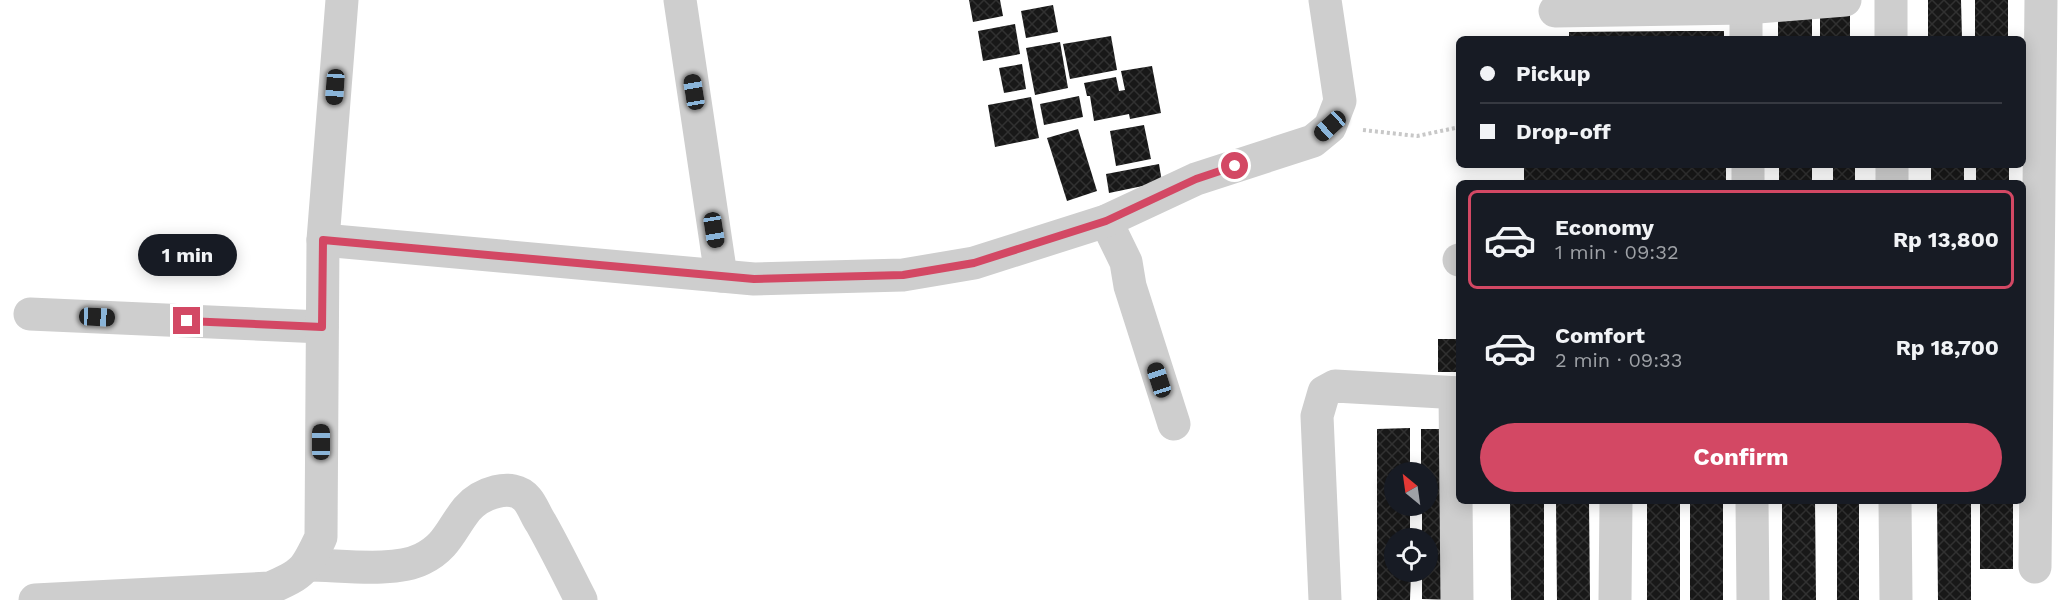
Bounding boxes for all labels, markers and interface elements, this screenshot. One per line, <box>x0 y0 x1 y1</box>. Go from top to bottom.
text: Pickup <box>1516 61 1591 86</box>
car <box>325 68 345 106</box>
car <box>682 73 706 111</box>
car <box>1311 107 1349 145</box>
text: Drop-off <box>1516 119 1611 144</box>
route start <box>1221 152 1248 179</box>
car <box>702 211 726 249</box>
icon: car <box>1483 213 1537 267</box>
text: Economy <box>1555 215 1654 240</box>
text: Rp 13,800 <box>1893 227 1999 252</box>
callout: 1 min <box>138 234 237 276</box>
text: 1 min · 09:32 <box>1555 240 1679 264</box>
text: 1 min <box>162 243 213 267</box>
car <box>79 307 115 327</box>
route end <box>173 307 200 334</box>
icon: car <box>1483 321 1537 375</box>
text: Comfort <box>1555 323 1645 348</box>
text: Rp 18,700 <box>1896 335 1999 360</box>
text: 2 min · 09:33 <box>1555 348 1682 372</box>
car <box>1145 360 1173 400</box>
button: Confirm <box>1480 423 2002 492</box>
car <box>312 424 330 460</box>
north arrow <box>1384 462 1438 516</box>
map controls <box>1384 462 1438 582</box>
button: locate <box>1384 528 1438 582</box>

